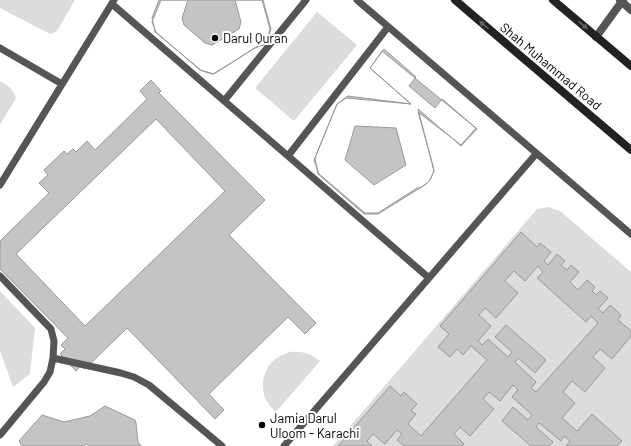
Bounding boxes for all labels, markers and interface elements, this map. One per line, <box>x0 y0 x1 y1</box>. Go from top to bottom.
street label: Shah Muhammad Road <box>497 19 605 113</box>
one-way arrow <box>479 20 489 29</box>
one-way arrow <box>577 21 588 30</box>
place label: Darul Quran <box>223 30 288 46</box>
marker: Darul Quran <box>210 33 220 43</box>
place label: Jamia Darul Uloom - Karachi <box>270 410 360 441</box>
marker: Jamia Darul Uloom - Karachi <box>257 420 267 430</box>

